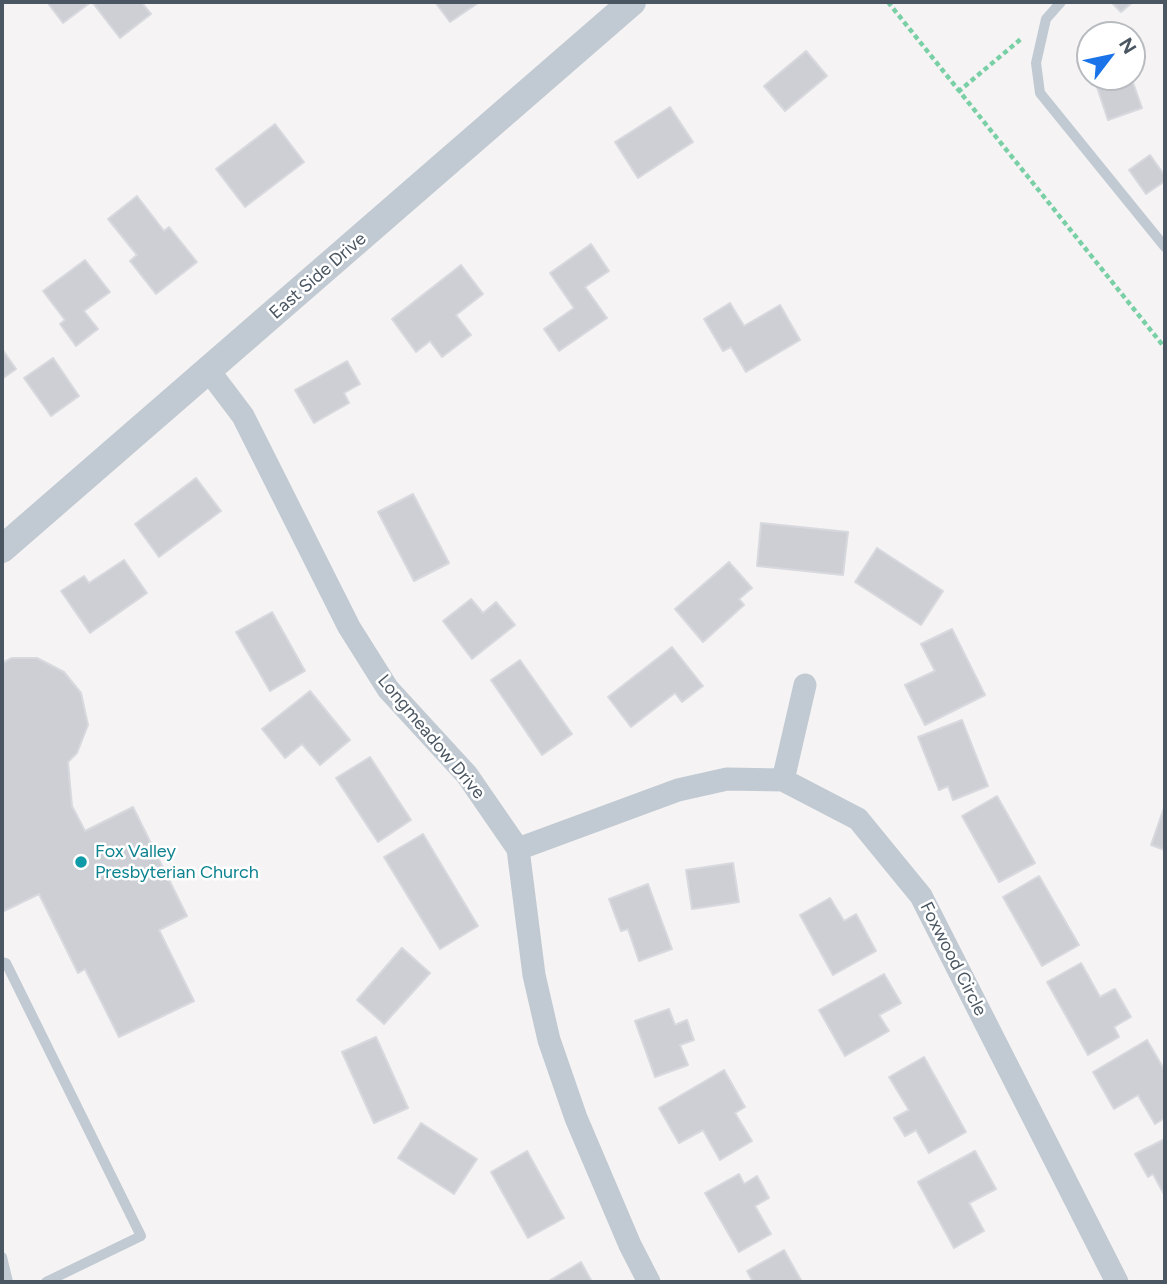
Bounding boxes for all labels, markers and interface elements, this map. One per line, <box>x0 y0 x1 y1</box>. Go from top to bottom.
north arrow <box>1076 21 1146 91</box>
text: N <box>1114 33 1141 58</box>
street label: East Side Drive <box>265 228 371 324</box>
street label: Longmeadow Drive <box>373 670 489 804</box>
place label: Fox Valley Presbyterian Church <box>95 841 259 884</box>
marker: Fox Valley Presbyterian Church <box>73 854 89 870</box>
street label: Foxwood Circle <box>915 898 991 1020</box>

